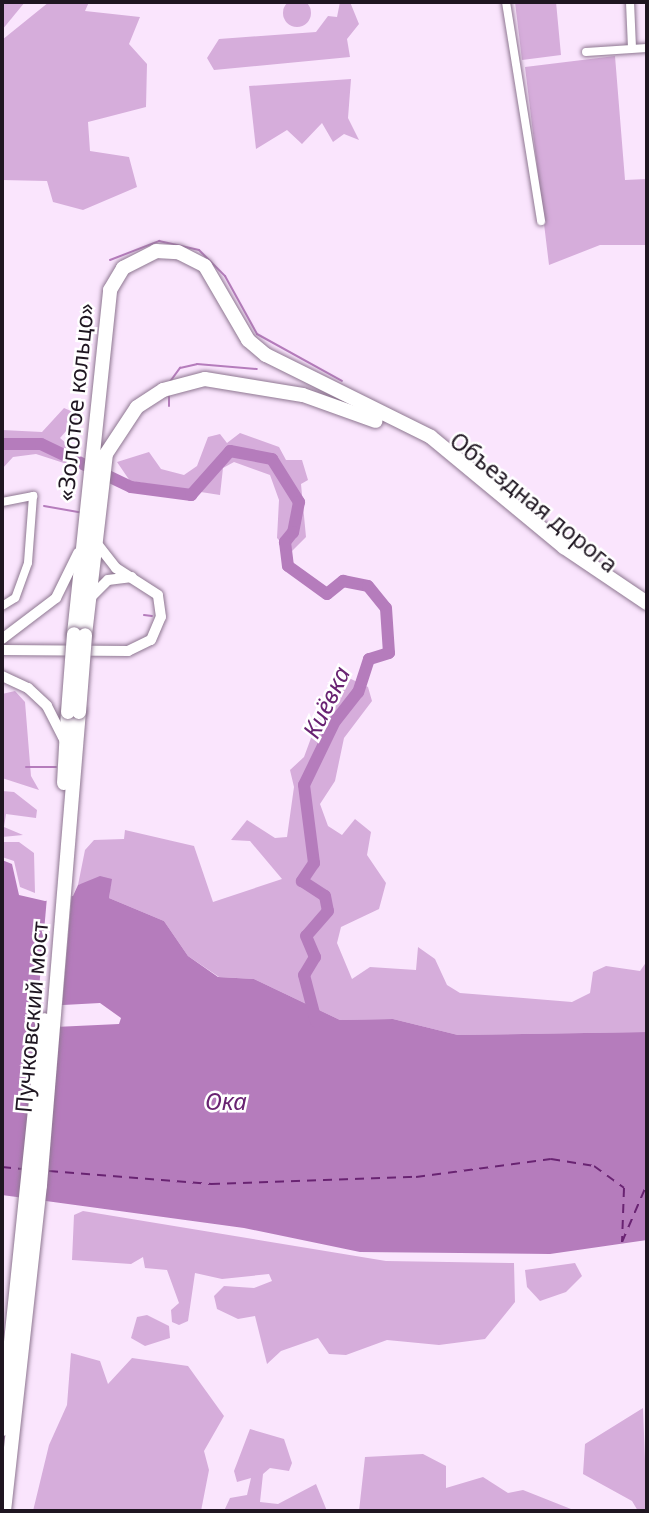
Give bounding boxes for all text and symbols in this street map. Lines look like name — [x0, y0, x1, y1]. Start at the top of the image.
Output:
street label: «Золотое кольцо» — [51, 301, 99, 503]
street label: Объездная дорога — [445, 426, 623, 578]
water label: Киёвка — [296, 661, 356, 743]
street label: Пучковский мост — [9, 920, 53, 1114]
water label: Ока — [205, 1087, 247, 1115]

